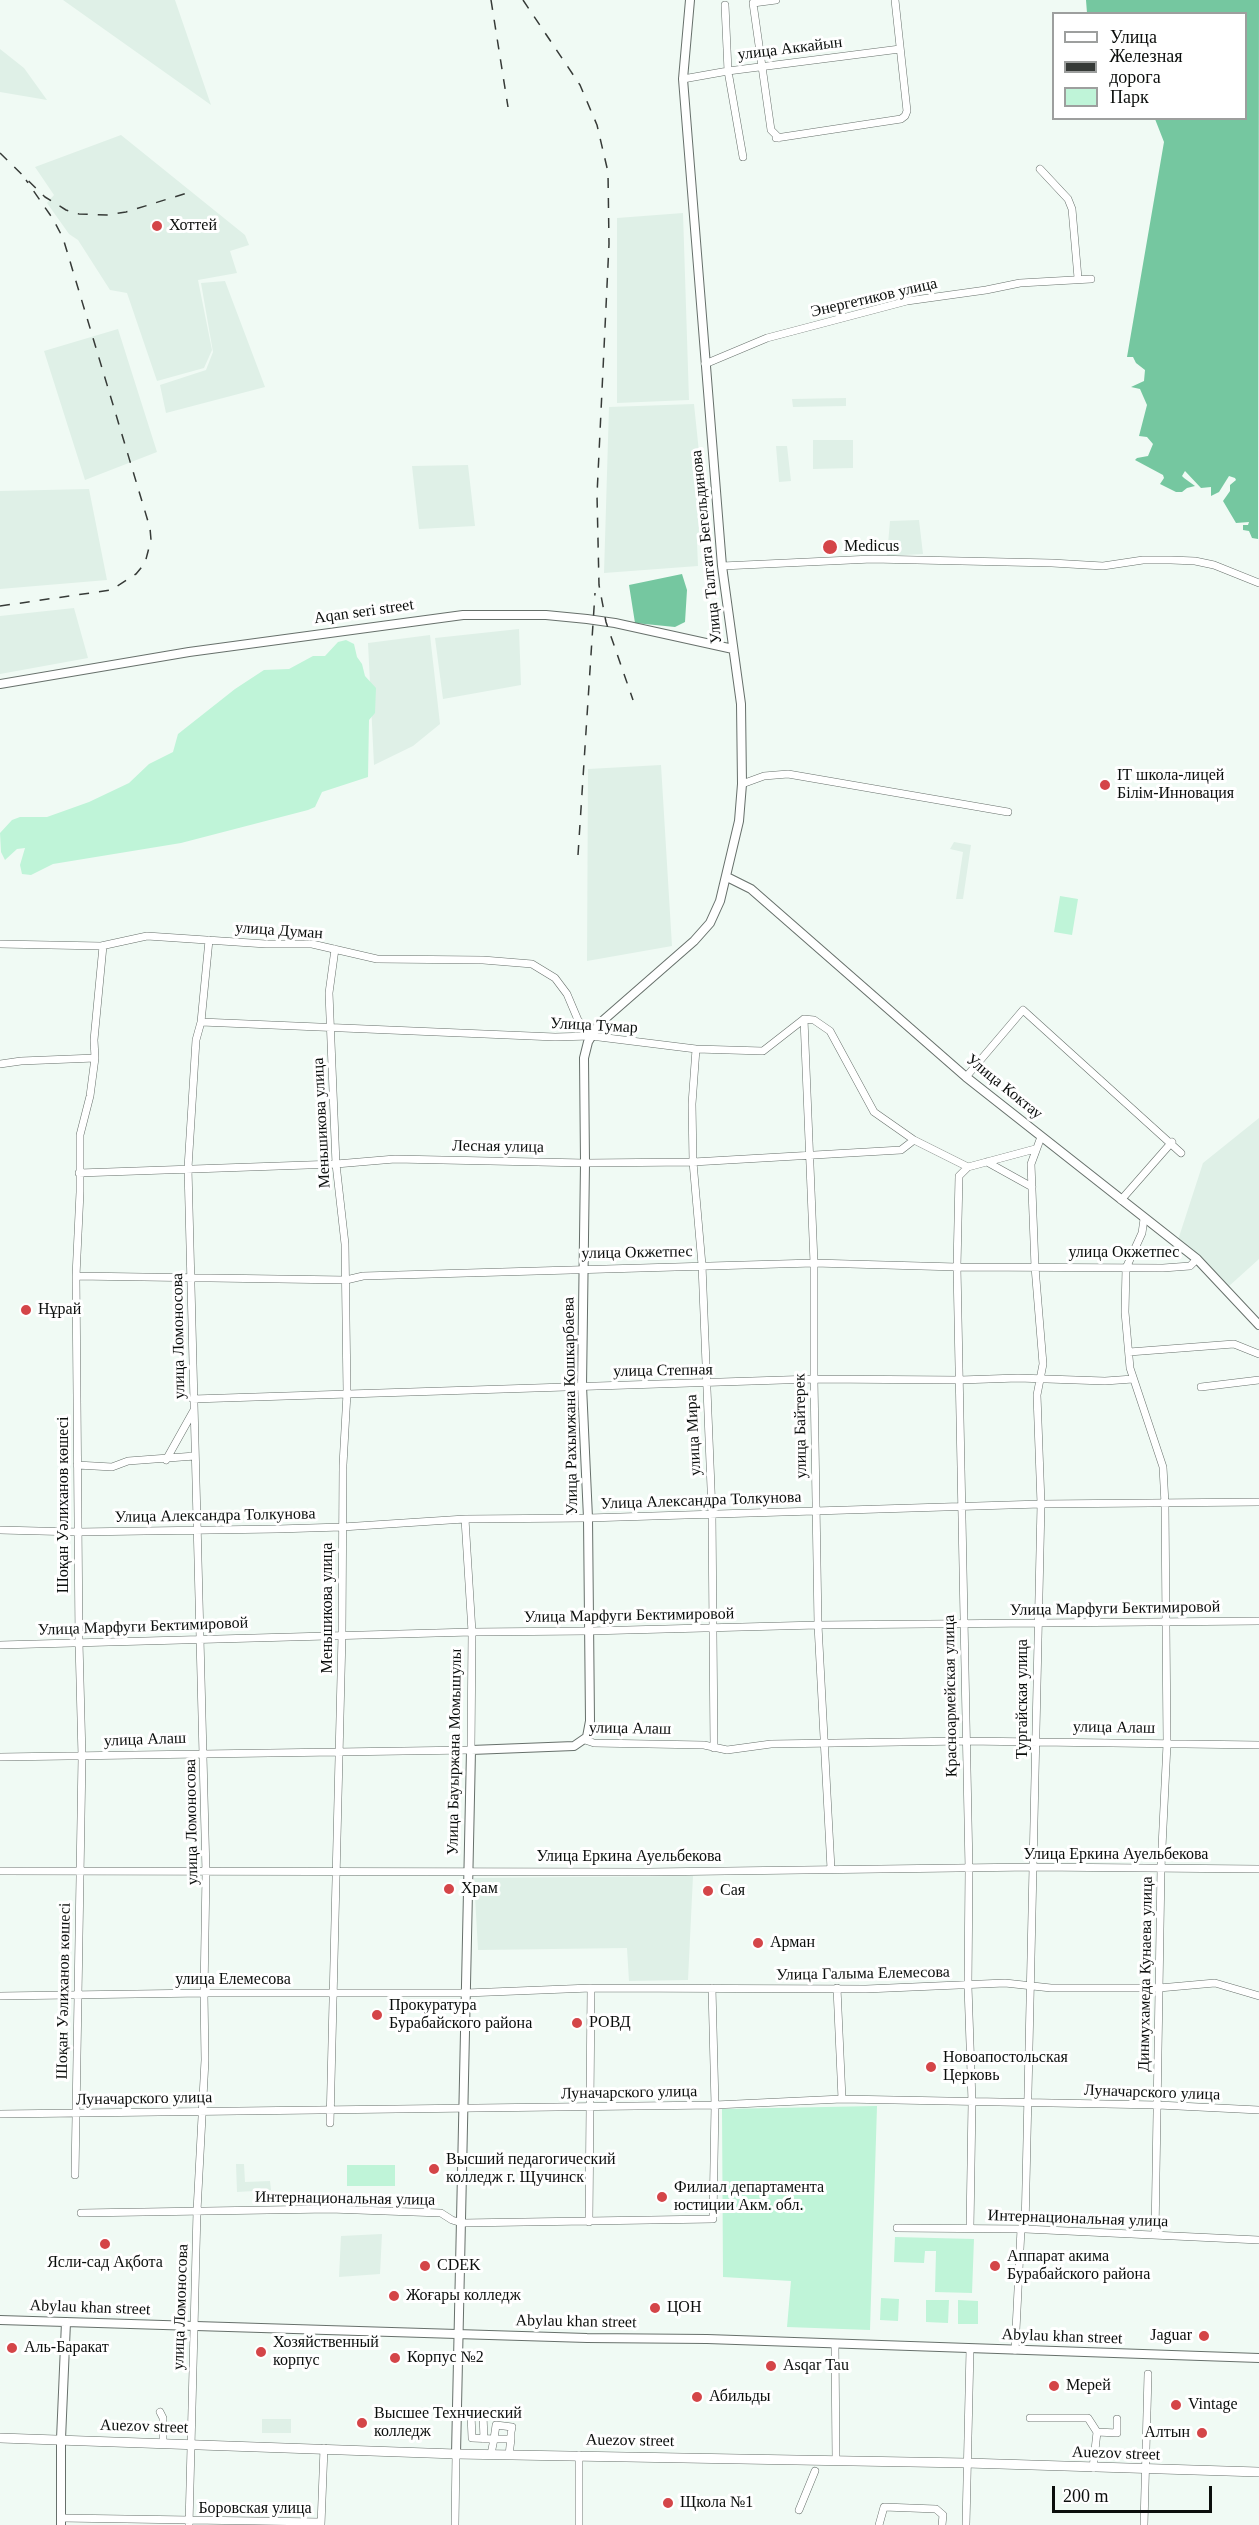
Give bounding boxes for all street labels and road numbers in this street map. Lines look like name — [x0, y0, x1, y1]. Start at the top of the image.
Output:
street label: улица Аккайын — [737, 33, 843, 65]
street label: Энергетиков улица — [809, 274, 939, 322]
street label: Улица Талгата Бегельдинова — [687, 449, 727, 645]
street label: Aqan seri street — [313, 596, 415, 628]
street label: улица Думан — [234, 918, 324, 944]
street label: Улица Тумар — [550, 1014, 638, 1038]
street label: Улица Коктау — [962, 1050, 1046, 1124]
street label: Меньшикова улица — [309, 1057, 335, 1189]
street label: Лесная улица — [452, 1137, 544, 1157]
street label: улица Окжетпес — [581, 1242, 693, 1264]
street label: улица Окжетпес — [1069, 1243, 1179, 1263]
street label: улица Ломоносова — [168, 1273, 190, 1399]
street label: Улица Рахымжана Кошкарбаева — [559, 1297, 583, 1515]
street label: улица Степная — [613, 1361, 713, 1381]
street label: улица Байтерек — [790, 1373, 812, 1479]
street label: улица Мира — [682, 1394, 706, 1476]
street label: Шоқан Уәлиханов көшесі — [54, 1417, 74, 1593]
street label: Улица Александра Толкунова — [600, 1488, 802, 1514]
street label: Улица Александра Толкунова — [114, 1505, 316, 1527]
street label: Меньшикова улица — [318, 1543, 338, 1673]
street label: Улица Марфуги Бектимировой — [1010, 1598, 1220, 1620]
street label: Улица Марфуги Бектимировой — [524, 1605, 734, 1627]
street label: Улица Марфуги Бектимировой — [38, 1614, 248, 1640]
street label: Красноармейская улица — [940, 1615, 962, 1777]
street label: Тургайская улица — [1013, 1639, 1033, 1759]
street label: Улица Бауыржана Момышулы — [444, 1649, 466, 1855]
street label: улица Алаш — [1073, 1718, 1155, 1738]
street label: улица Алаш — [589, 1719, 671, 1739]
street label: улица Алаш — [103, 1729, 187, 1751]
street label: улица Ломоносова — [181, 1759, 203, 1885]
street label: Улица Еркина Ауельбекова — [1024, 1845, 1208, 1865]
street label: Улица Еркина Ауельбекова — [537, 1847, 721, 1867]
street label: Динмухамеда Кунаева улица — [1135, 1876, 1157, 2072]
street label: Шоқан Уәлиханов көшесі — [53, 1902, 75, 2080]
street label: Улица Галыма Елемесова — [776, 1963, 950, 1985]
street label: улица Елемесова — [175, 1970, 291, 1990]
street label: Луначарского улица — [1084, 2081, 1220, 2105]
street label: Луначарского улица — [561, 2082, 697, 2104]
street label: Луначарского улица — [76, 2088, 212, 2110]
street label: Интернациональная улица — [255, 2188, 435, 2210]
street label: Интернациональная улица — [987, 2206, 1169, 2232]
street label: улица Ломоносова — [169, 2244, 193, 2370]
street label: Abylau khan street — [29, 2296, 151, 2320]
street label: Abylau khan street — [515, 2311, 637, 2333]
street label: Abylau khan street — [1001, 2325, 1123, 2349]
street label: Auezov street — [99, 2416, 189, 2438]
street label: Auezov street — [586, 2431, 674, 2451]
street label: Auezov street — [1071, 2443, 1161, 2465]
street label: Боровская улица — [198, 2499, 312, 2519]

